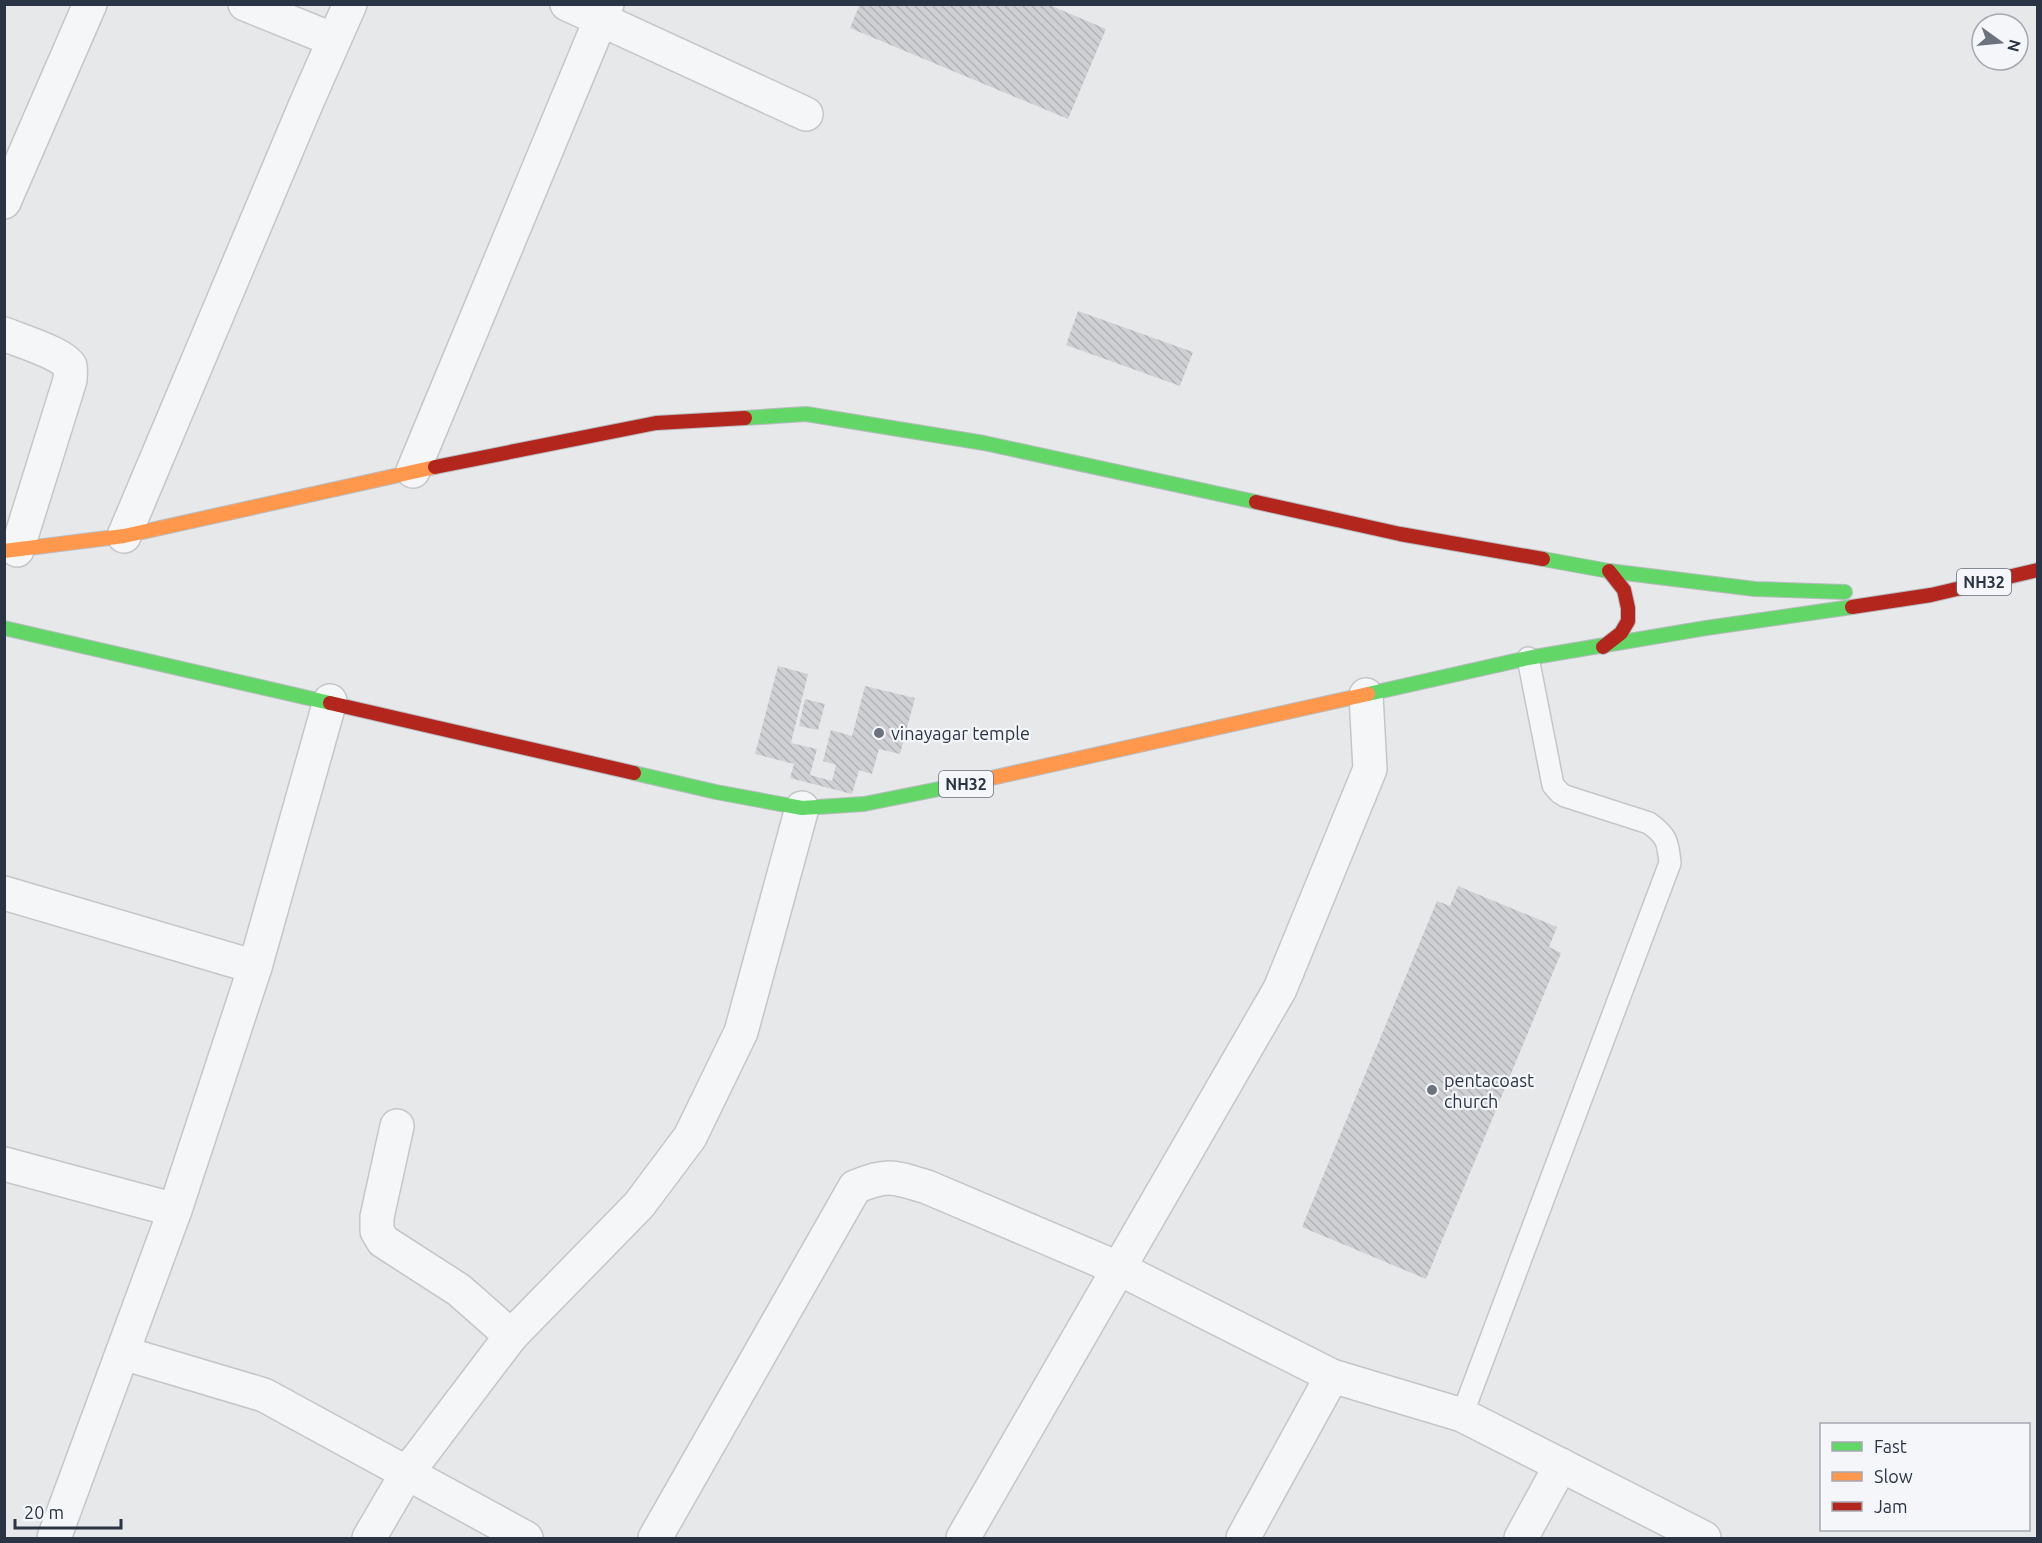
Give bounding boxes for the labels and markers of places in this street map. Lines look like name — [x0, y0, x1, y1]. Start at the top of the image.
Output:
place label: vinayagar temple — [891, 723, 1030, 743]
marker: vinayagar temple — [872, 726, 886, 740]
place label: pentacoast church — [1444, 1070, 1534, 1111]
marker: pentacoast church — [1425, 1083, 1439, 1097]

